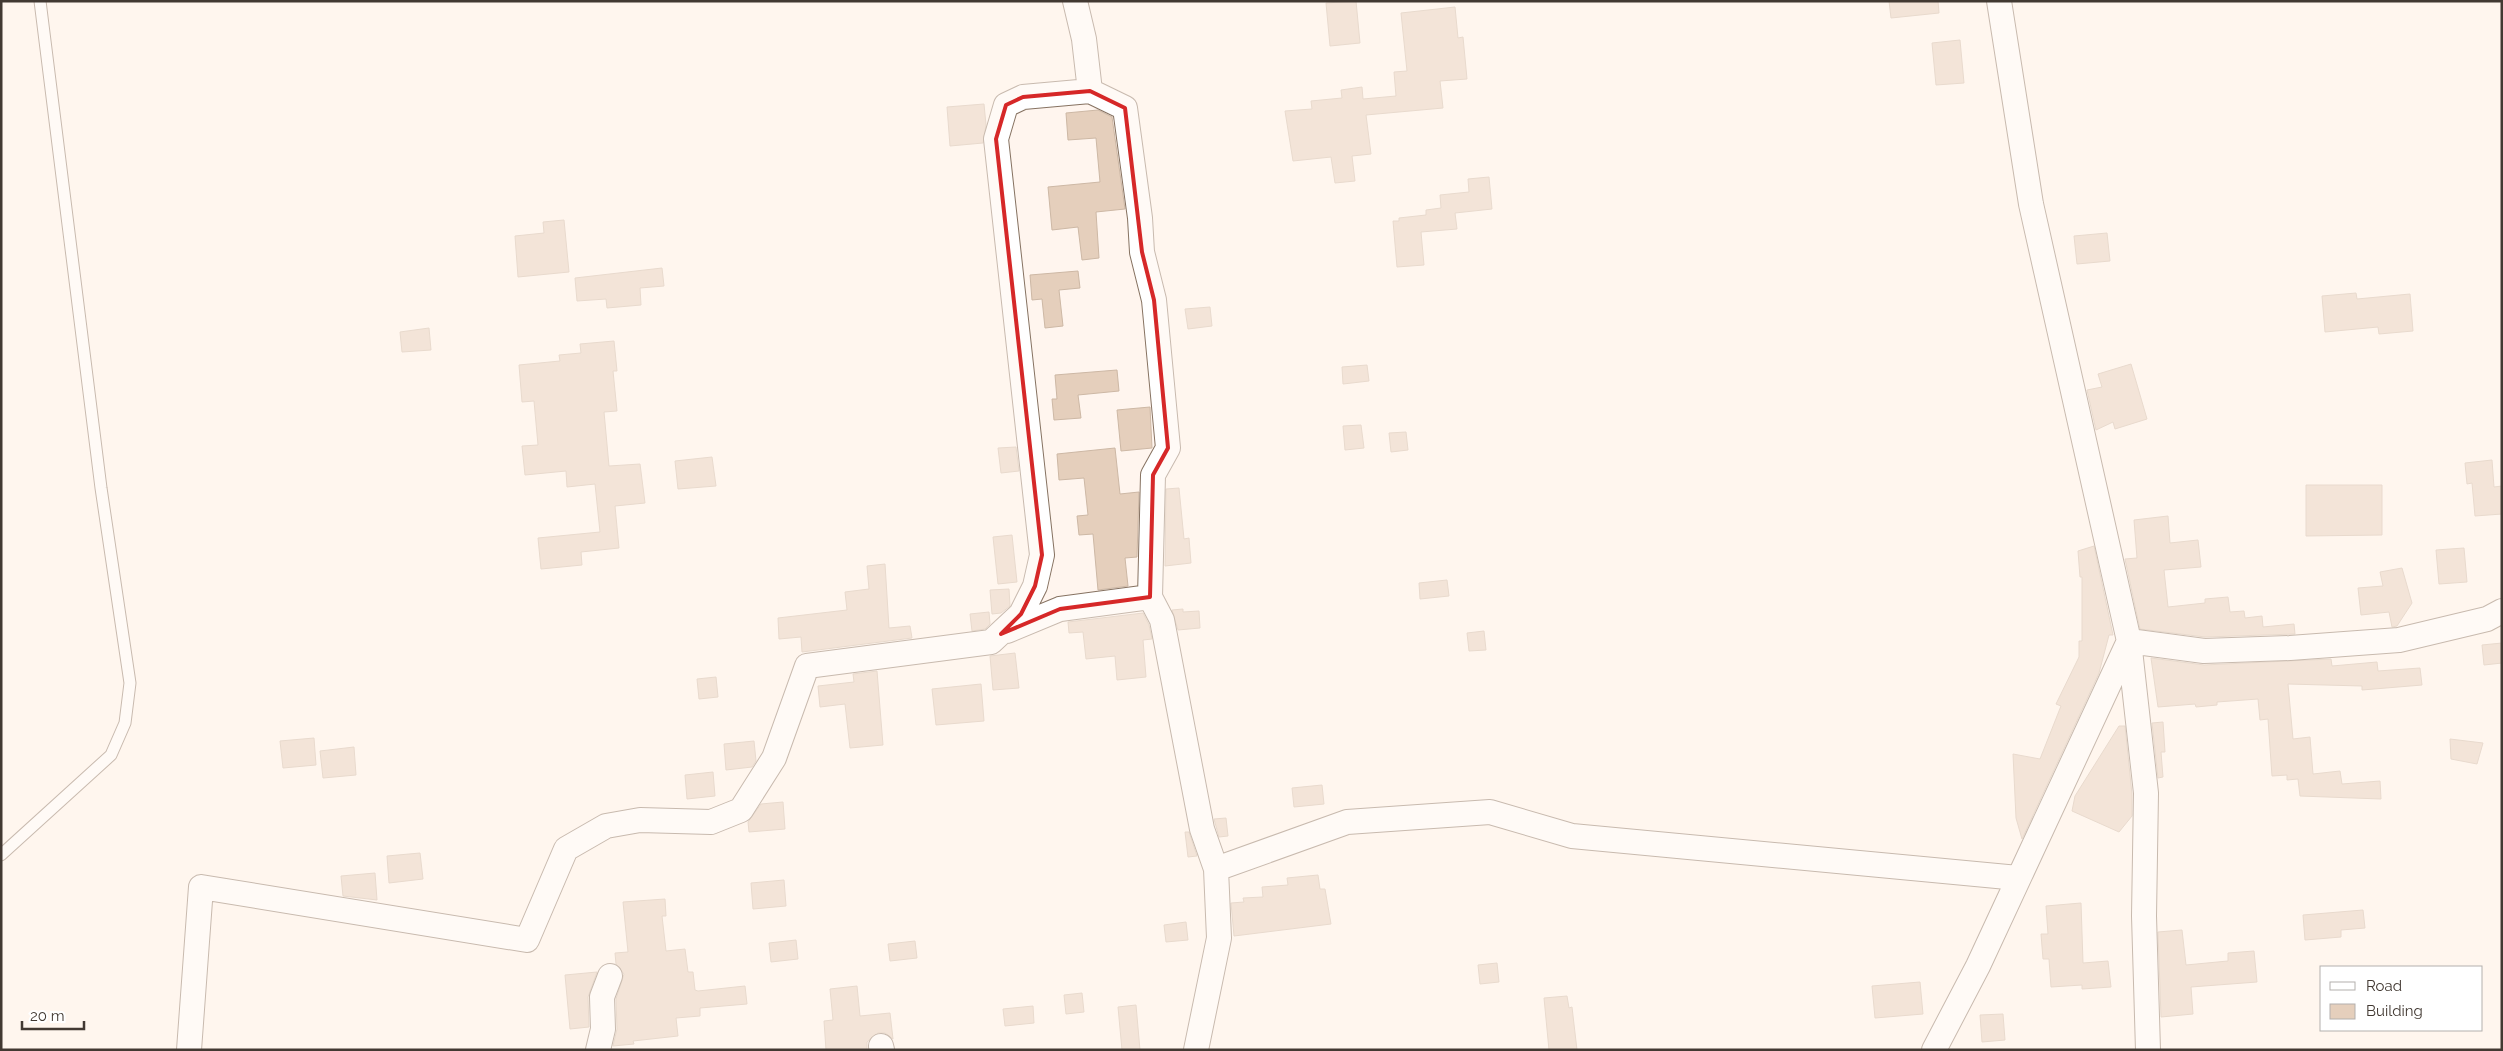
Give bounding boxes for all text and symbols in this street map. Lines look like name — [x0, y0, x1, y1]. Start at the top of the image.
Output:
legend — [2320, 966, 2483, 1031]
text: Road — [2366, 977, 2402, 995]
scale bar — [22, 998, 85, 1030]
text: Building — [2366, 1002, 2423, 1020]
text: 20 m — [30, 1007, 65, 1025]

